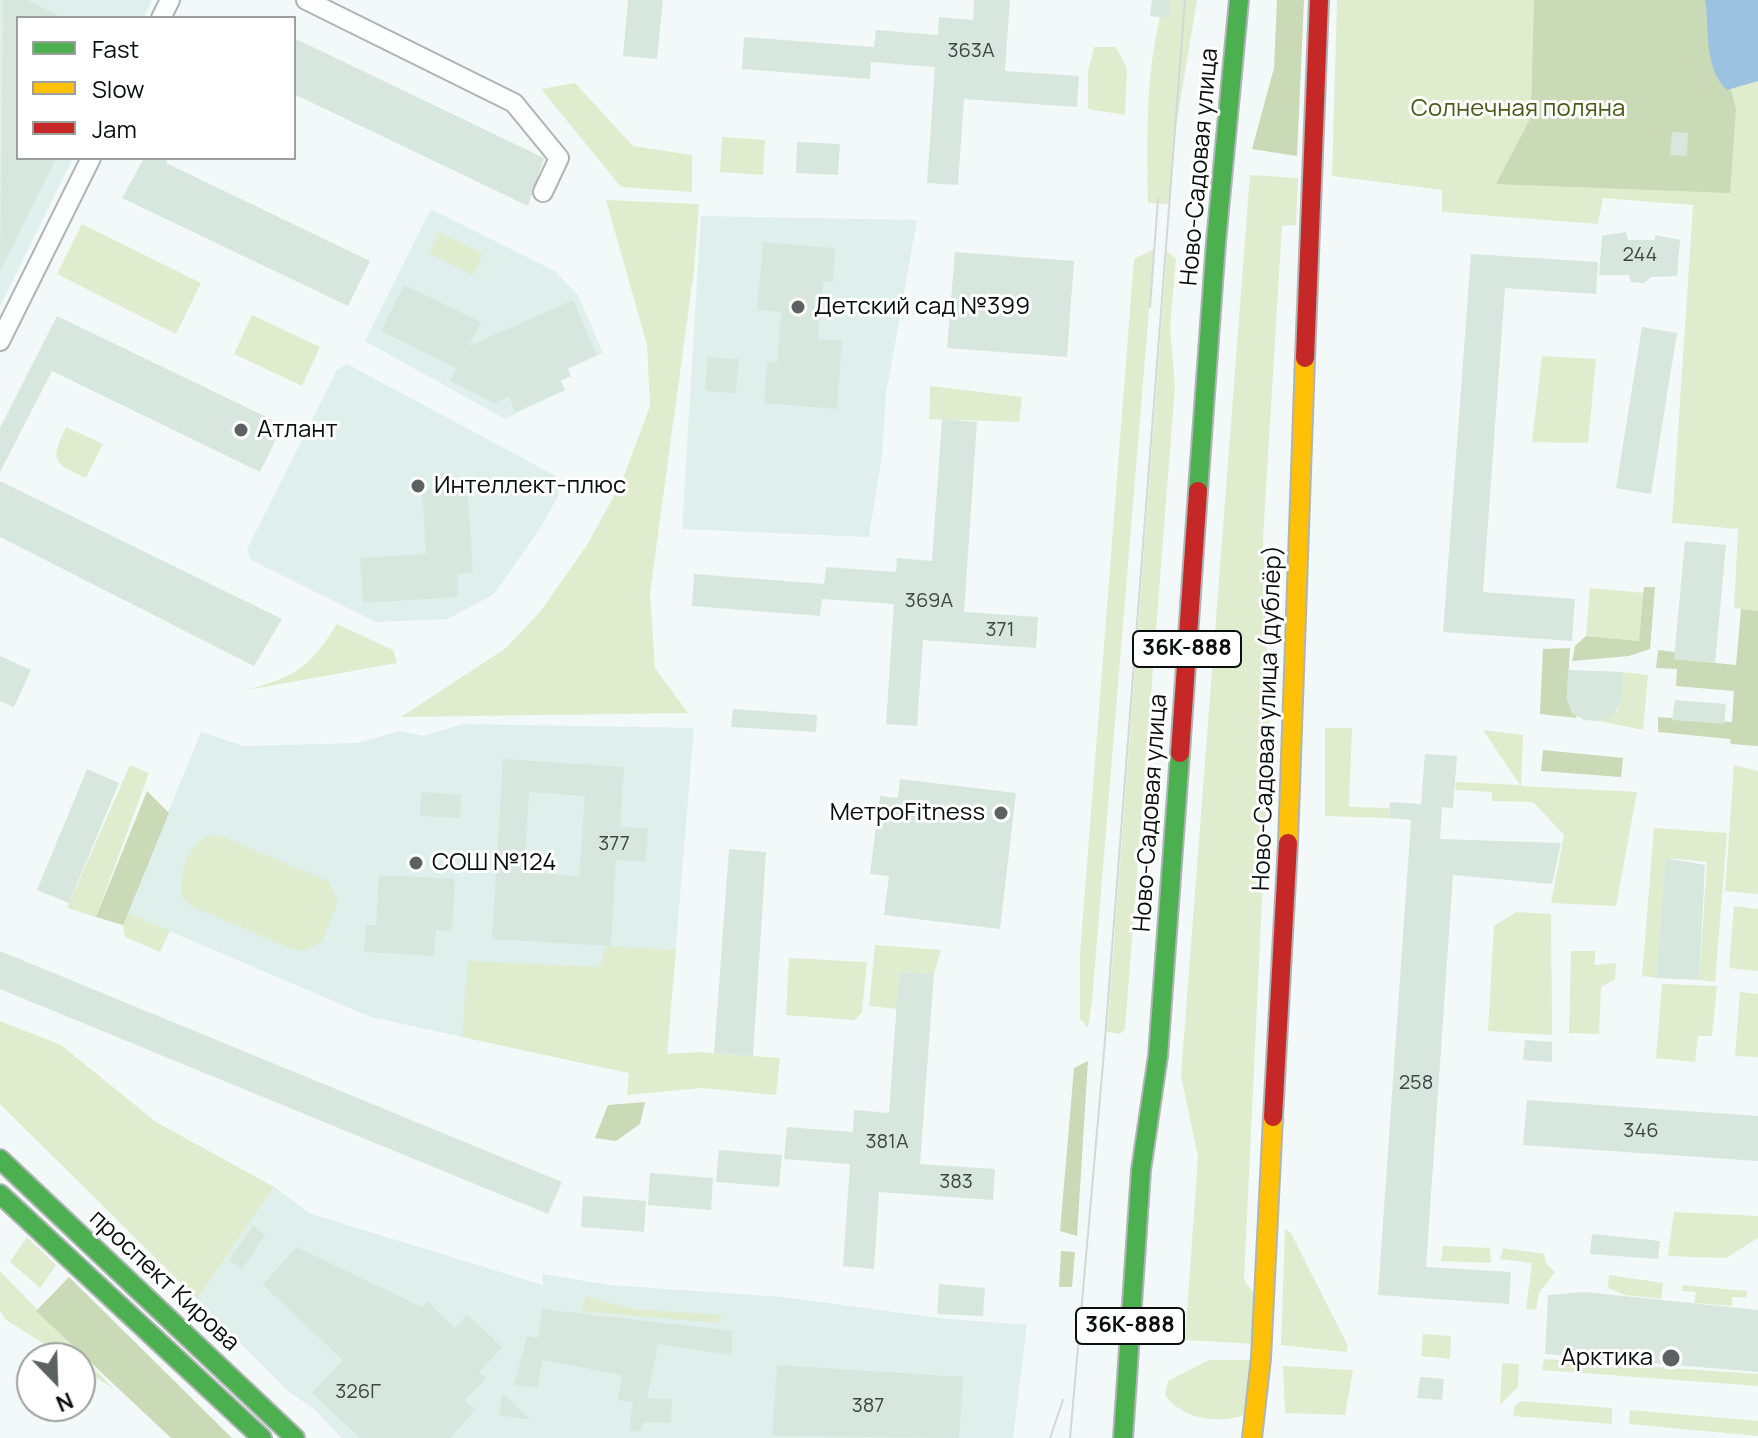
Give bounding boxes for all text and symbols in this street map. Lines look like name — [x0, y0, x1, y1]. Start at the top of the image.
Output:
legend — [16, 16, 296, 160]
text: Fast — [92, 32, 139, 65]
house number: 363А — [947, 39, 995, 63]
street label: Ново-Садовая улица — [1175, 47, 1225, 287]
text: Slow — [92, 72, 145, 105]
park label: Солнечная поляна — [1411, 95, 1625, 123]
text: Jam — [92, 112, 137, 145]
house number: 244 — [1623, 243, 1657, 267]
place label: Детский сад №399 — [814, 293, 1030, 321]
marker: Детский сад №399 — [789, 298, 807, 316]
place label: Атлант — [257, 416, 338, 444]
marker: Атлант — [232, 421, 250, 439]
place label: Интеллект-плюс — [434, 472, 626, 500]
marker: Интеллект-плюс — [409, 477, 427, 495]
street label: Ново-Садовая улица (дублёр) — [1248, 544, 1288, 892]
house number: 369А — [905, 589, 953, 613]
house number: 371 — [986, 618, 1014, 642]
road number: 36К-888 — [1133, 631, 1241, 667]
street label: Ново-Садовая улица — [1128, 693, 1174, 933]
place label: МетроFitness — [830, 799, 985, 827]
marker: МетроFitness — [992, 804, 1010, 822]
house number: 377 — [598, 832, 630, 856]
place label: СОШ №124 — [432, 849, 556, 877]
marker: СОШ №124 — [407, 854, 425, 872]
house number: 258 — [1399, 1071, 1433, 1095]
house number: 346 — [1623, 1119, 1659, 1143]
house number: 381А — [865, 1130, 909, 1154]
house number: 383 — [939, 1170, 973, 1194]
street label: проспект Кирова — [83, 1204, 245, 1358]
road number: 36К-888 — [1076, 1308, 1184, 1344]
north arrow — [16, 1342, 96, 1422]
place label: Арктика — [1561, 1344, 1653, 1372]
marker: Арктика — [1660, 1347, 1682, 1369]
house number: 326Г — [335, 1380, 381, 1404]
text: N — [51, 1385, 78, 1419]
house number: 387 — [852, 1394, 884, 1418]

